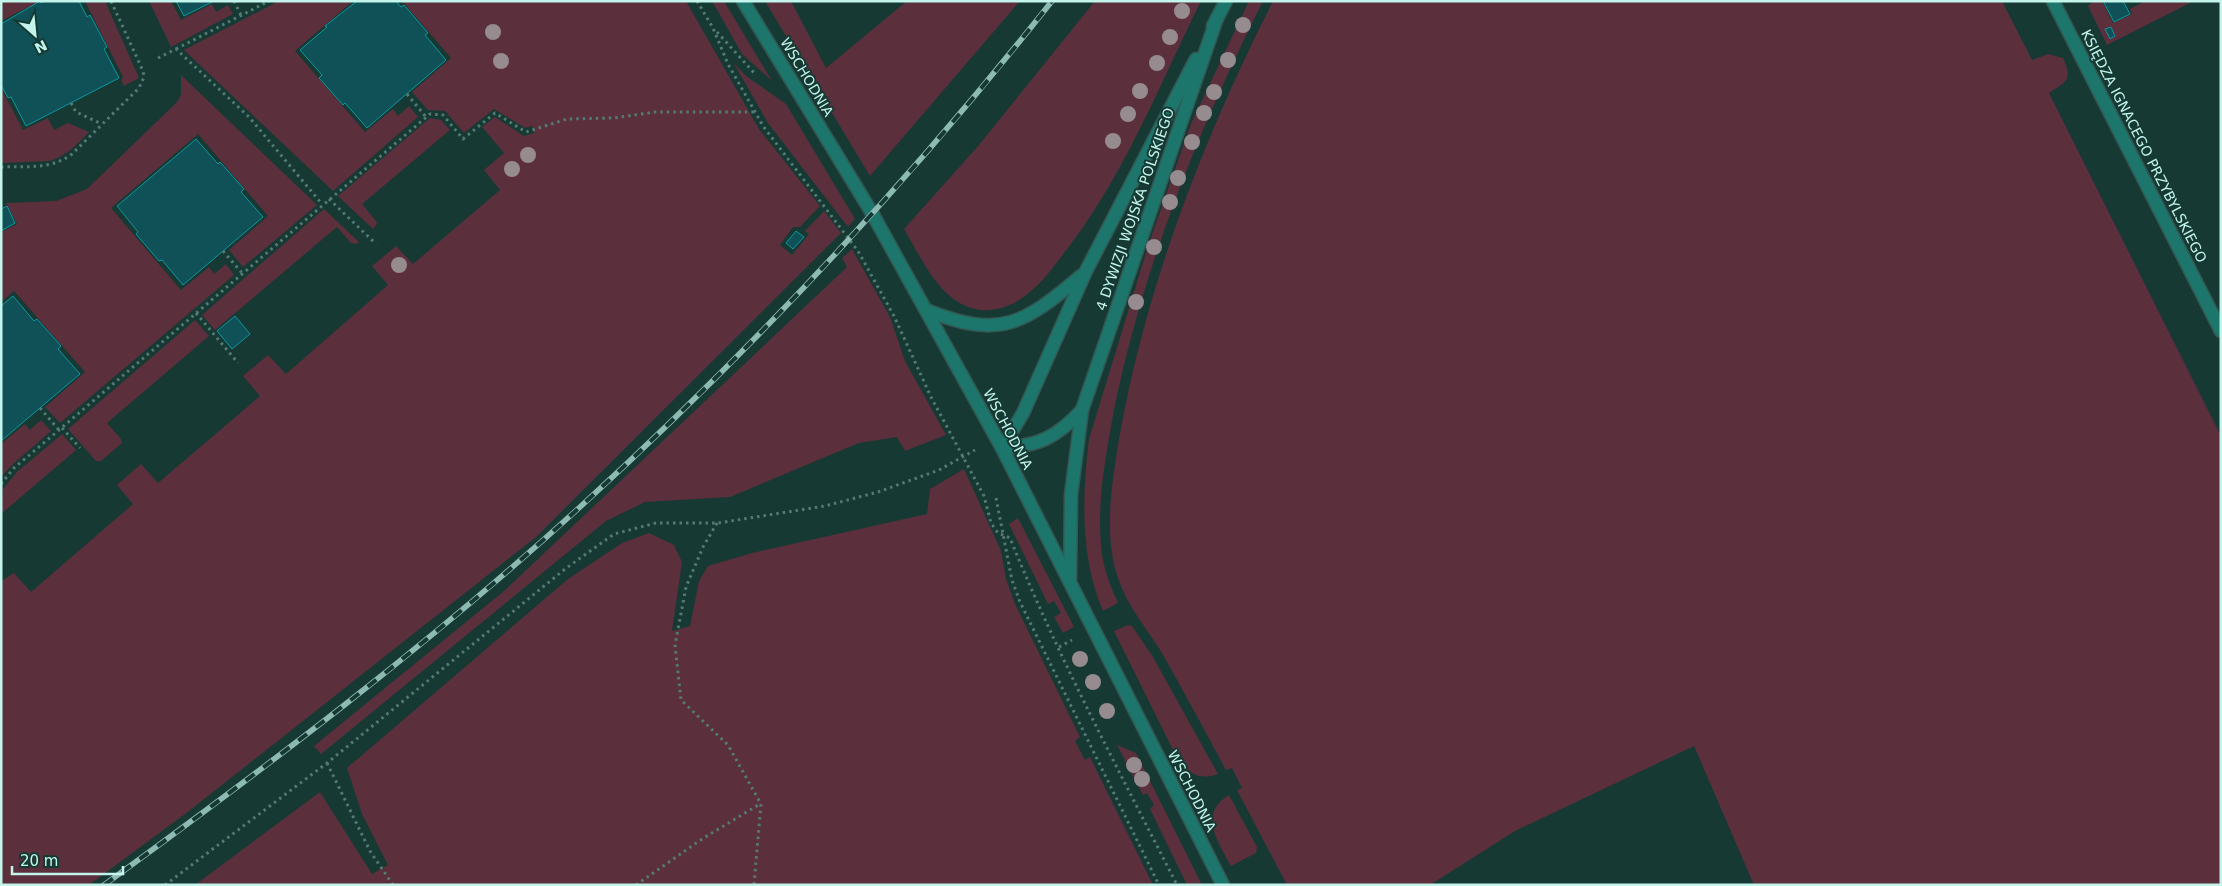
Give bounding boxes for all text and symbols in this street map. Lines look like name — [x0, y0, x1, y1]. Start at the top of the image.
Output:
north arrow — [10, 10, 60, 60]
street label: KSIĘDZA IGNACEGO PRZYBYLSKIEGO — [2078, 27, 2210, 265]
street label: WSCHODNIA — [777, 35, 837, 120]
text: N — [32, 37, 50, 56]
street label: 4 DYWIZJI WOJSKA POLSKIEGO — [1093, 106, 1177, 312]
street label: WSCHODNIA — [980, 386, 1036, 472]
street label: WSCHODNIA — [1165, 748, 1220, 835]
scale bar — [12, 844, 124, 876]
text: 20 m — [20, 852, 58, 870]

